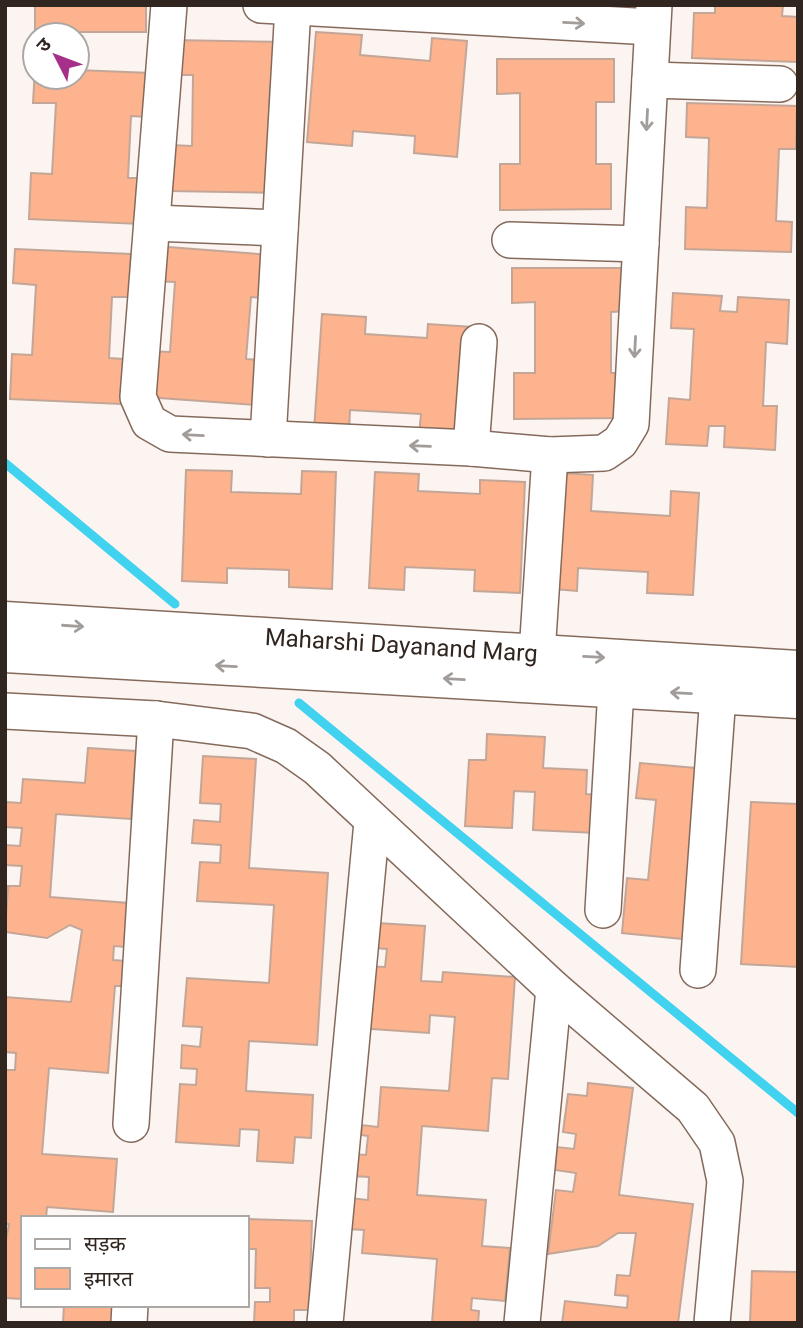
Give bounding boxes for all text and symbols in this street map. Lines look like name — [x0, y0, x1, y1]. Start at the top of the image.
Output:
one-way arrow — [562, 17, 585, 30]
north arrow — [21, 21, 91, 91]
text: उ — [31, 32, 57, 57]
one-way arrow — [641, 108, 654, 131]
one-way arrow — [628, 335, 641, 358]
one-way arrow — [182, 428, 205, 441]
one-way arrow — [409, 439, 432, 452]
one-way arrow — [62, 619, 85, 632]
street label: Maharshi Dayanand Marg — [264, 623, 538, 668]
one-way arrow — [582, 651, 605, 664]
one-way arrow — [216, 659, 238, 672]
one-way arrow — [442, 673, 465, 686]
one-way arrow — [669, 686, 692, 699]
legend — [21, 1216, 248, 1307]
text: सड़क — [84, 1232, 126, 1256]
text: इमारत — [84, 1267, 134, 1291]

